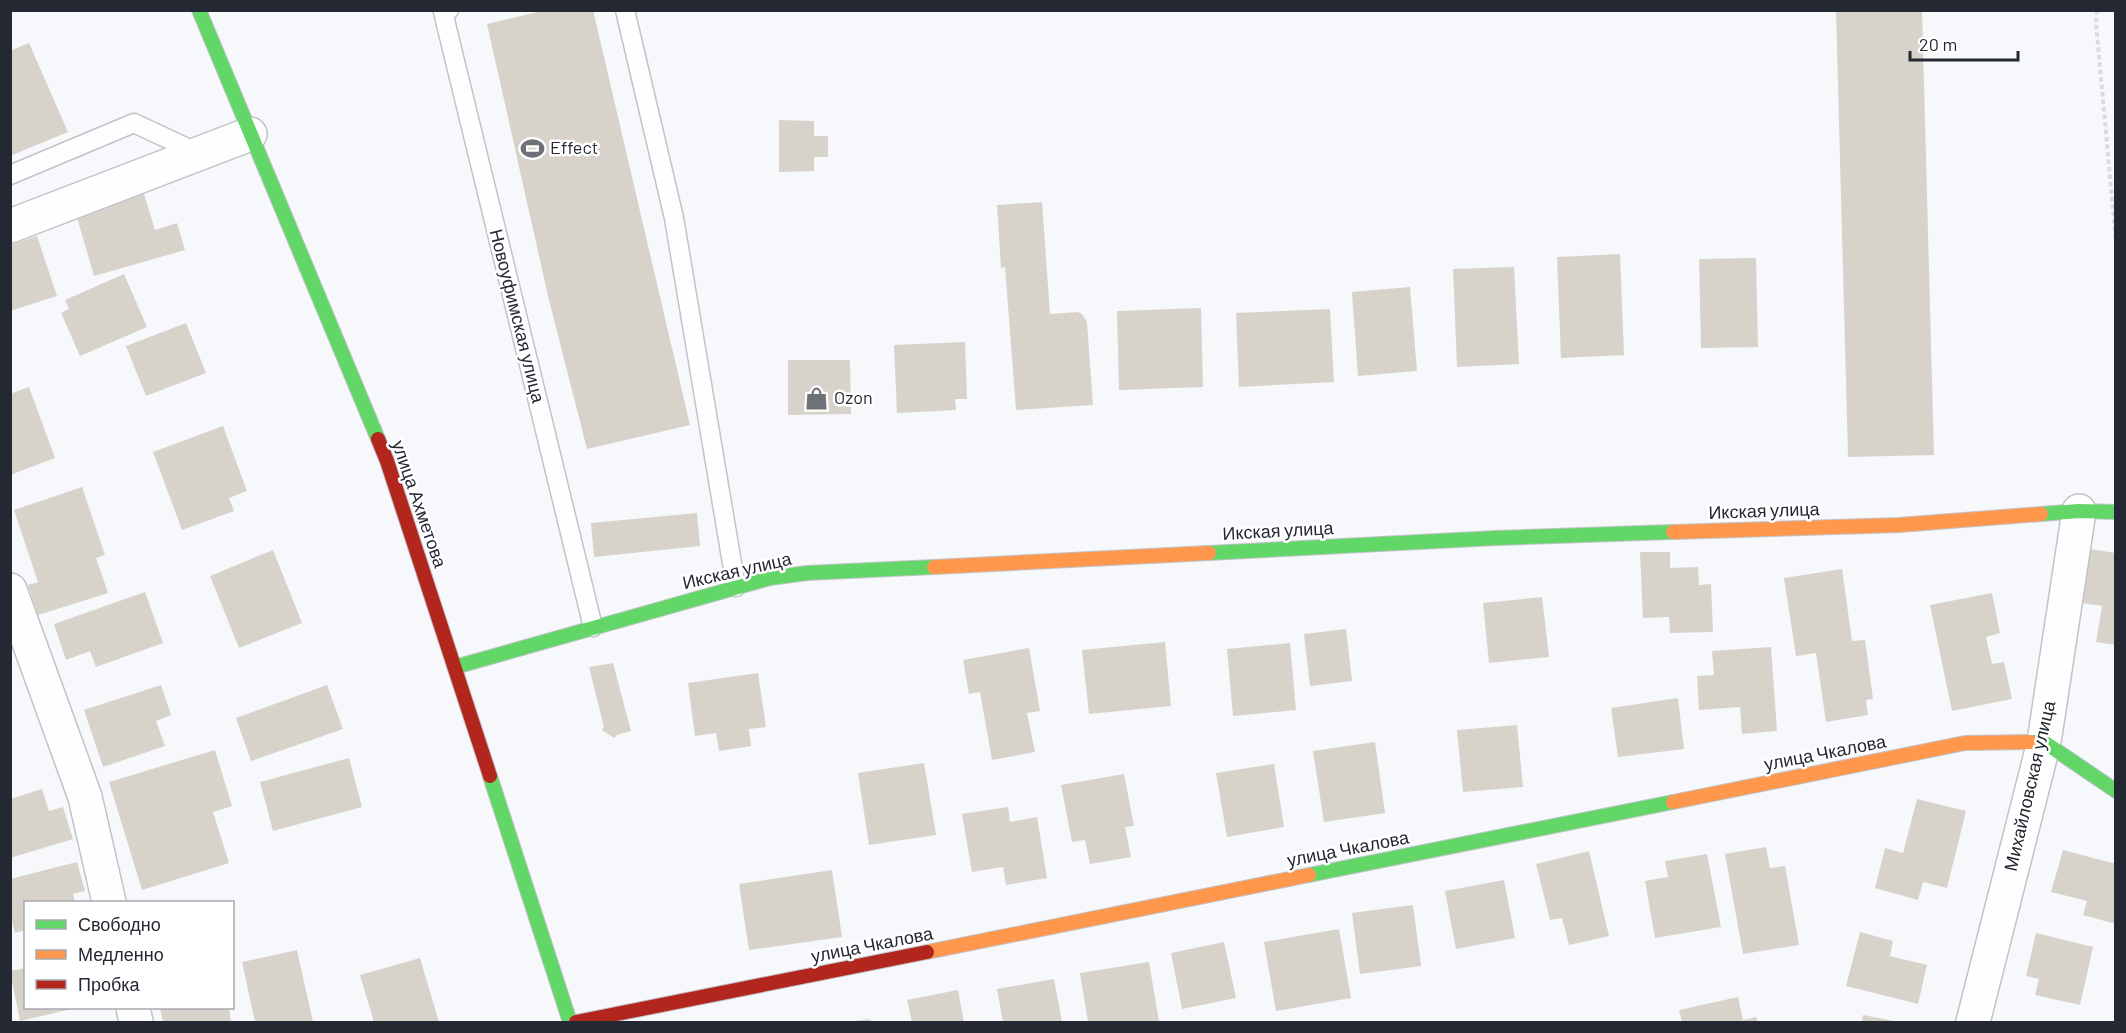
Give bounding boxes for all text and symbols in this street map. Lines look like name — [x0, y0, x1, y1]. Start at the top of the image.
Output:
scale bar — [1910, 24, 2018, 62]
text: 20 m — [1919, 33, 1957, 55]
sports icon: Effect — [519, 135, 545, 161]
place label: Effect — [550, 136, 598, 158]
street label: Новоуфимская улица — [486, 227, 550, 406]
shop icon: Ozon — [803, 385, 829, 411]
place label: Ozon — [834, 386, 873, 408]
street label: улица Ахметова — [388, 437, 452, 571]
street label: Икская улица — [1708, 497, 1821, 523]
street label: Икская улица — [1222, 516, 1335, 544]
street label: Икская улица — [680, 547, 794, 593]
street label: Михайловская улица — [1999, 698, 2060, 873]
street label: улица Чкалова — [1762, 729, 1888, 775]
street label: улица Чкалова — [1285, 825, 1411, 871]
legend — [24, 901, 234, 1009]
text: Свободно — [78, 913, 161, 935]
street label: улица Чкалова — [809, 921, 935, 967]
text: Медленно — [78, 943, 164, 965]
text: Пробка — [78, 973, 141, 995]

